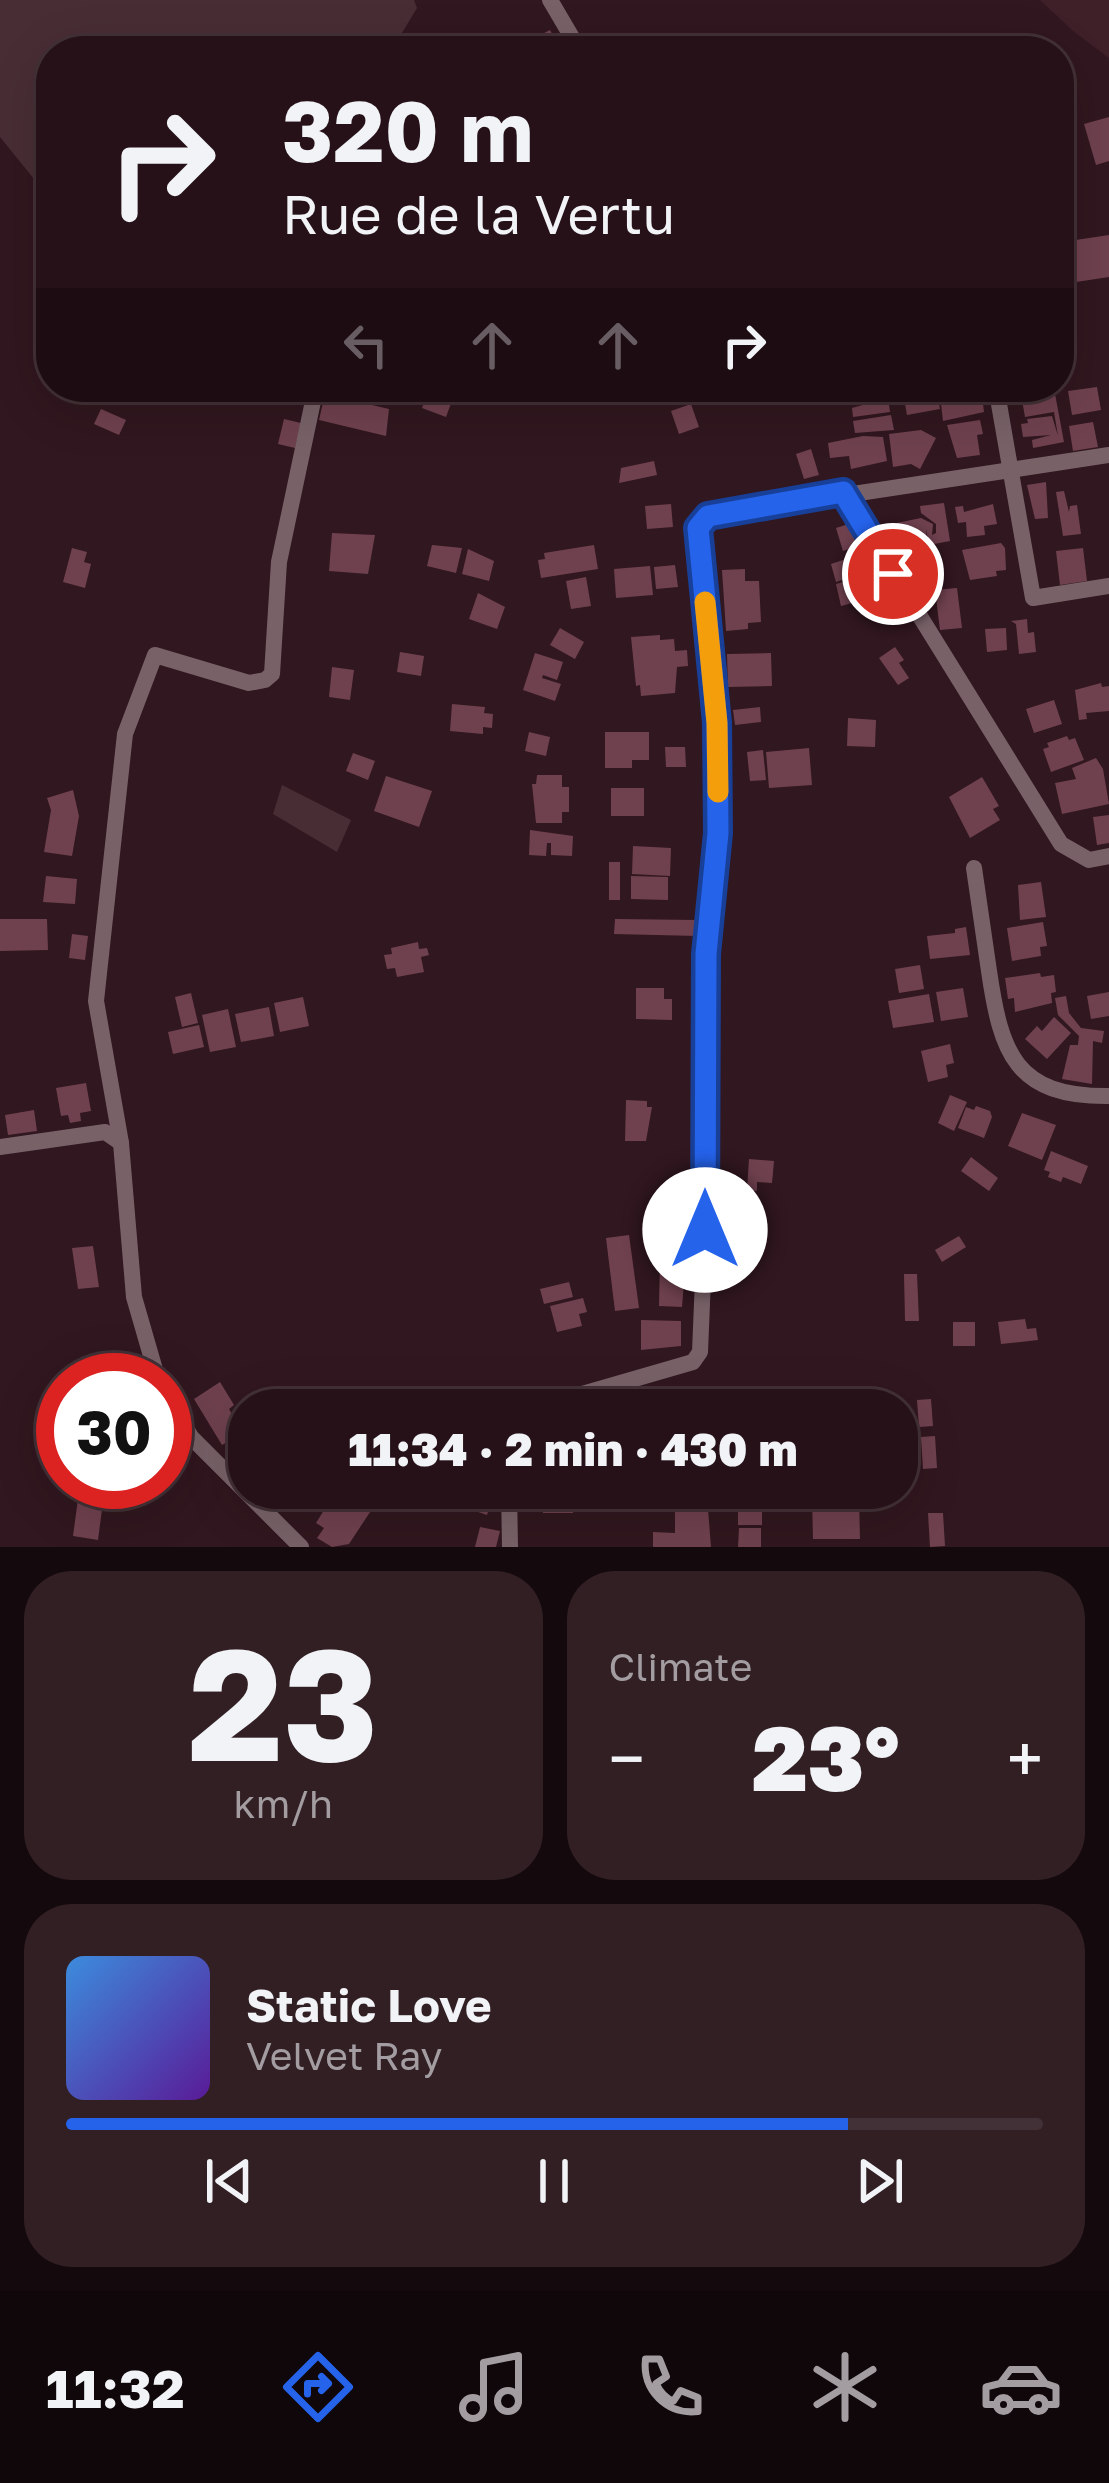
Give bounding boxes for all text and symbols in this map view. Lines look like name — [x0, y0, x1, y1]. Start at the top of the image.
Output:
text: 320 m — [282, 80, 534, 180]
icon: right — [84, 84, 240, 240]
text: Rue de la Vertu — [282, 181, 675, 246]
icon: left — [333, 312, 399, 378]
icon: ahead — [459, 312, 525, 378]
icon: ahead — [585, 312, 651, 378]
icon: right — [711, 312, 777, 378]
pin — [842, 523, 944, 625]
icon: arrive — [860, 541, 926, 607]
position arrow — [642, 1167, 768, 1293]
speed limit sign: 30 — [36, 1353, 192, 1509]
text: 11:34 · 2 min · 430 m — [348, 1422, 798, 1476]
text: 23 — [188, 1608, 378, 1795]
text: Climate — [609, 1643, 752, 1690]
text: 23° — [752, 1703, 900, 1811]
text: − — [609, 1718, 645, 1798]
text: + — [1007, 1718, 1043, 1798]
text: km/h — [234, 1780, 333, 1827]
text: Static Love — [246, 1978, 492, 2032]
text: Velvet Ray — [246, 2032, 442, 2079]
icon: previous — [196, 2148, 262, 2214]
icon: pause — [521, 2148, 587, 2214]
icon: next — [847, 2148, 913, 2214]
icon: directions — [276, 2345, 360, 2429]
icon: music — [452, 2345, 536, 2429]
icon: phone — [628, 2345, 712, 2429]
icon: climate — [803, 2345, 887, 2429]
icon: car — [979, 2345, 1063, 2429]
text: 11:32 — [46, 2355, 185, 2420]

